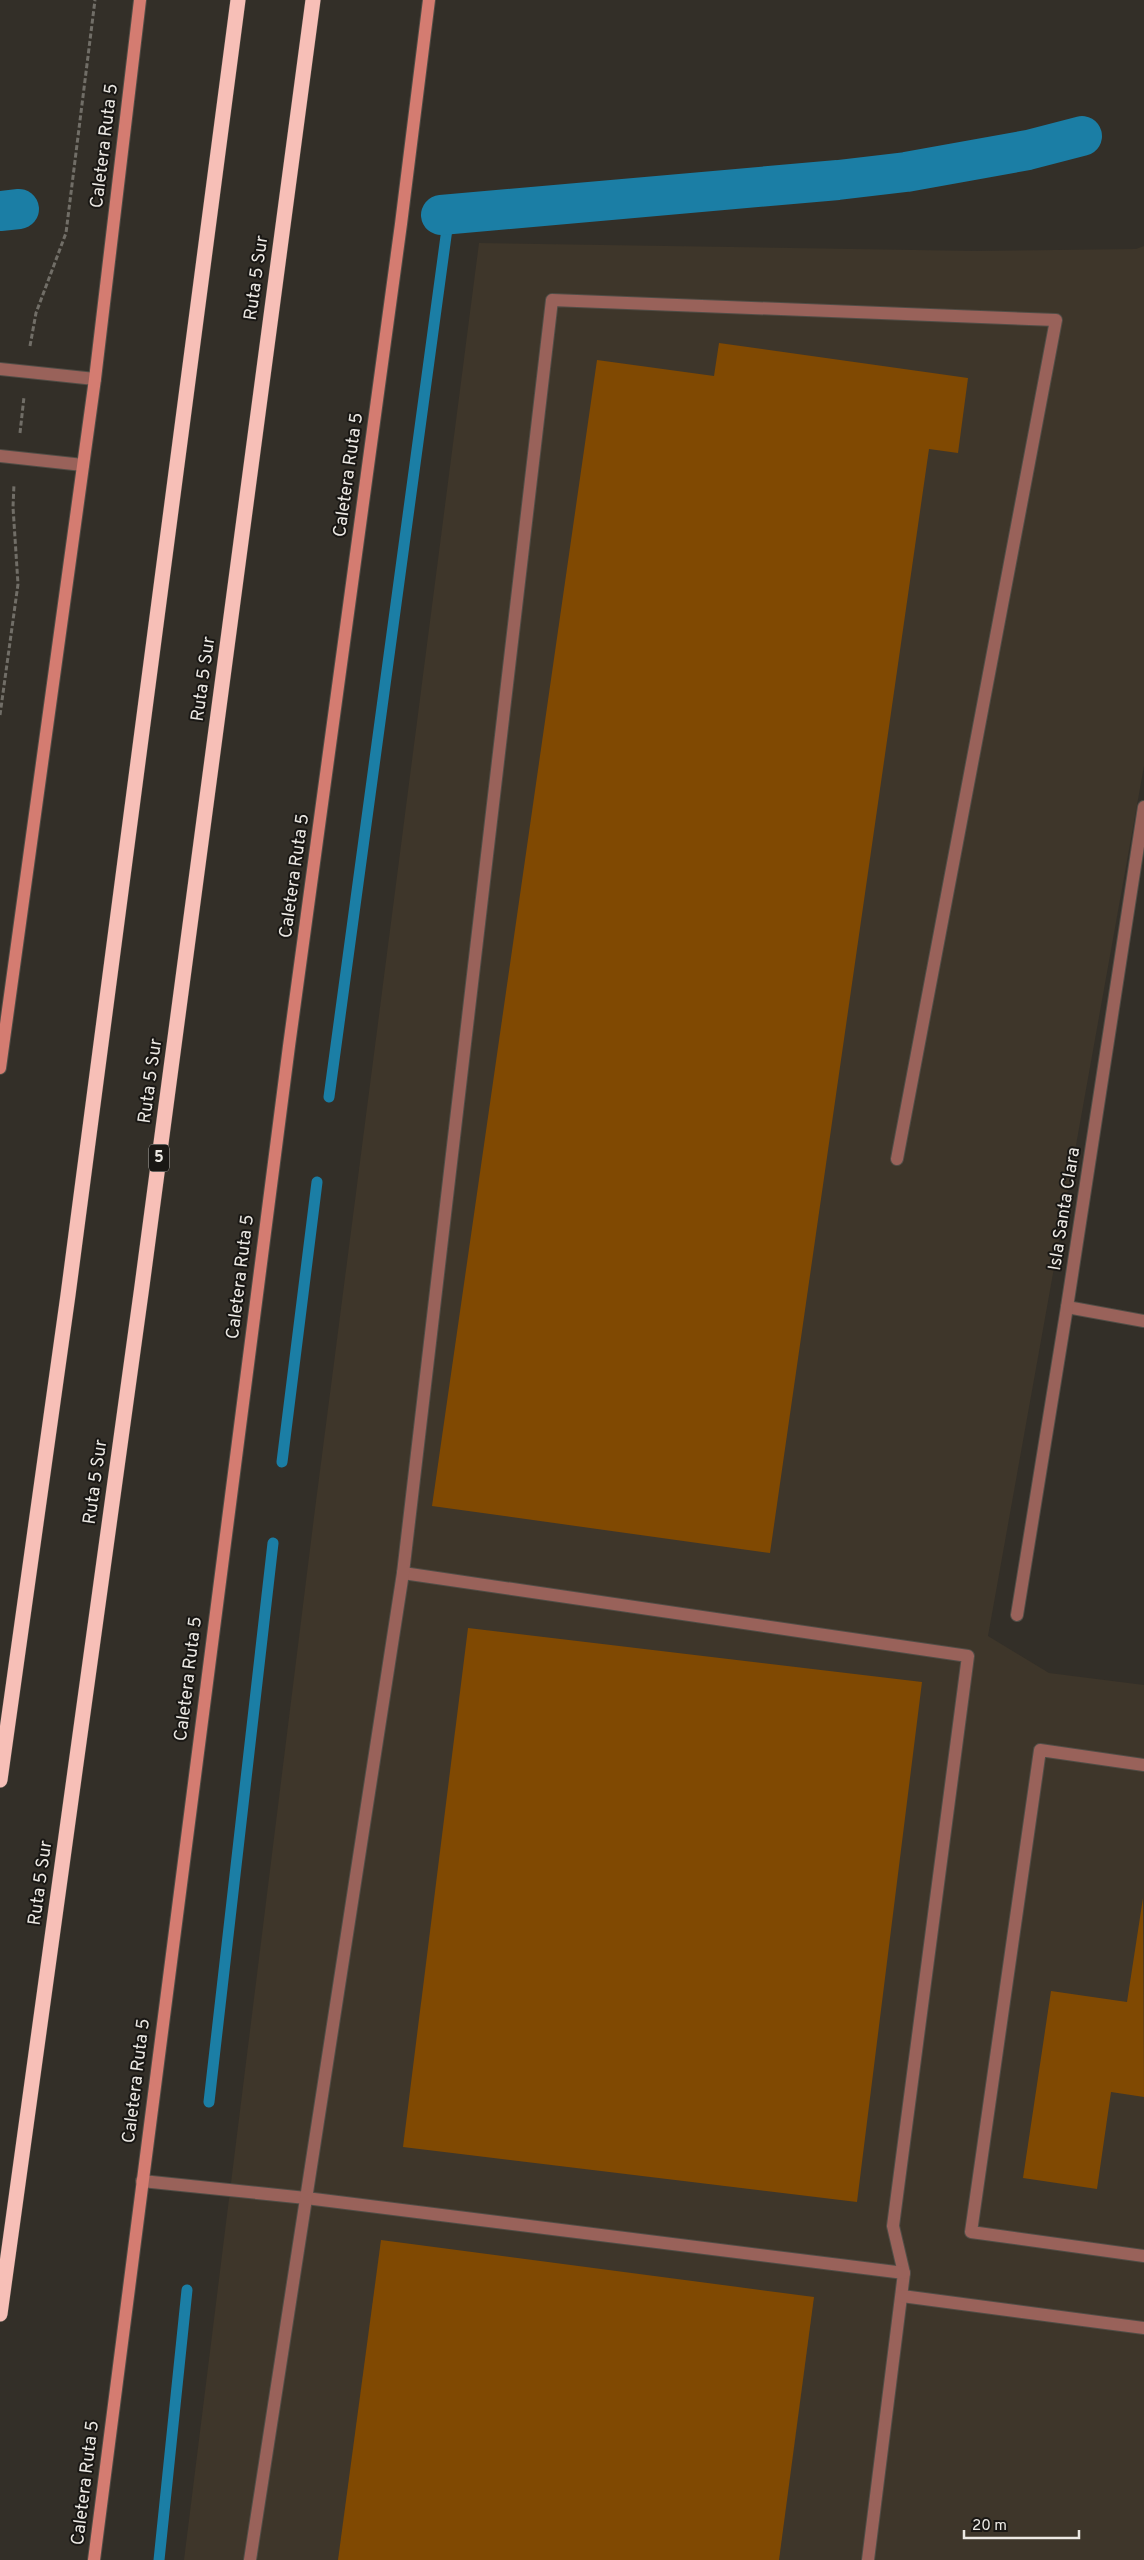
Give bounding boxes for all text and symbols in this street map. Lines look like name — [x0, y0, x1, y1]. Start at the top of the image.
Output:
street label: Caletera Ruta 5 — [86, 82, 124, 210]
street label: Ruta 5 Sur — [240, 234, 274, 322]
street label: Caletera Ruta 5 — [329, 411, 369, 539]
street label: Ruta 5 Sur — [187, 635, 221, 723]
street label: Caletera Ruta 5 — [275, 812, 315, 940]
street label: Ruta 5 Sur — [134, 1037, 168, 1125]
road number: 5 — [149, 1144, 169, 1172]
street label: Isla Santa Clara — [1044, 1146, 1086, 1272]
street label: Caletera Ruta 5 — [222, 1213, 260, 1341]
street label: Ruta 5 Sur — [79, 1438, 113, 1526]
street label: Caletera Ruta 5 — [170, 1615, 208, 1743]
street label: Ruta 5 Sur — [24, 1839, 58, 1927]
street label: Caletera Ruta 5 — [118, 2017, 156, 2145]
street label: Caletera Ruta 5 — [67, 2419, 105, 2547]
scale bar — [964, 2508, 1079, 2540]
text: 20 m — [972, 2517, 1007, 2536]

